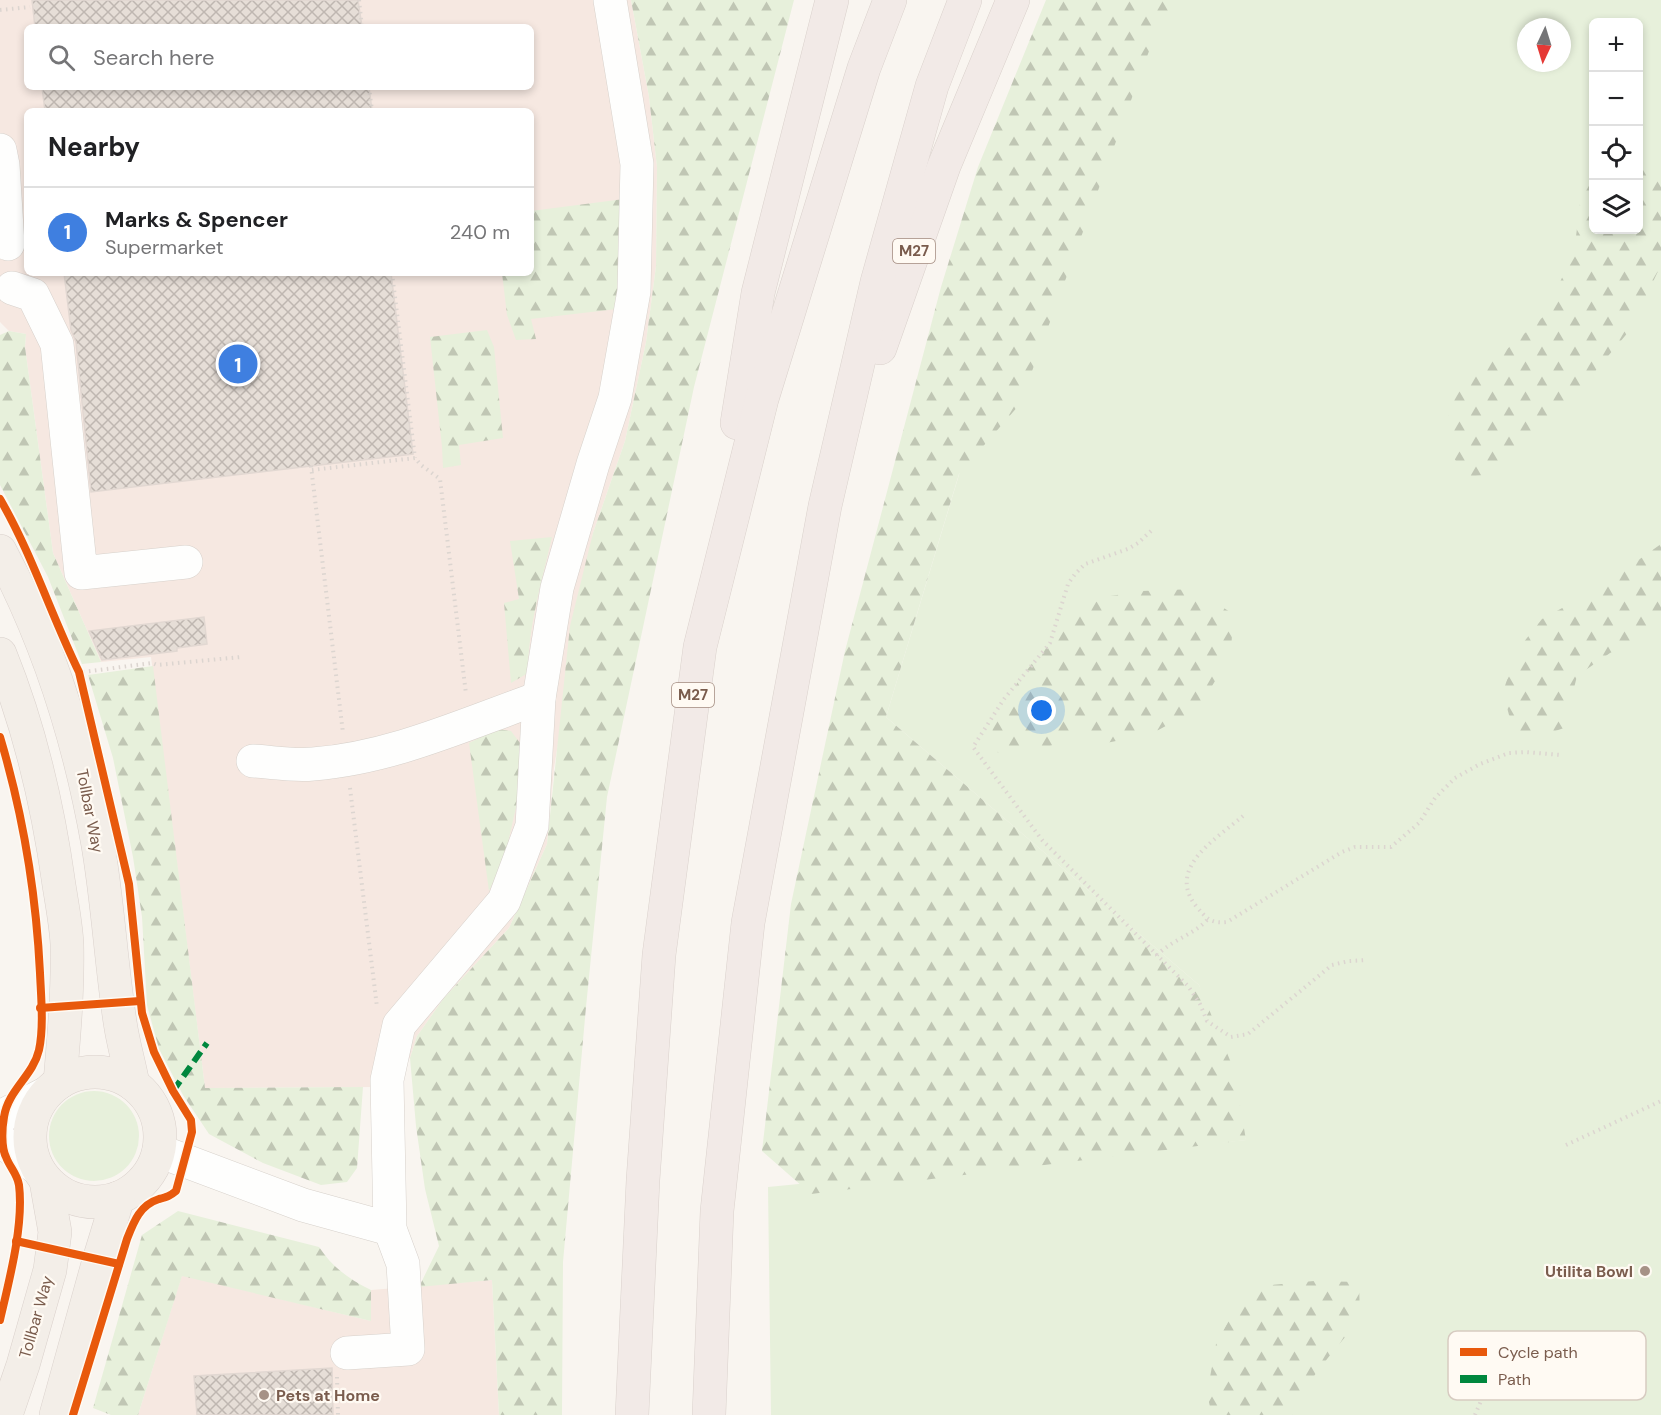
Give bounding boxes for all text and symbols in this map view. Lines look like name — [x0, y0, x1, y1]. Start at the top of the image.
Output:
north arrow — [1517, 18, 1571, 72]
map controls — [1589, 18, 1643, 234]
button: + — [1589, 18, 1643, 72]
search box — [24, 24, 534, 90]
icon: search — [45, 41, 78, 74]
text: Search here — [93, 43, 214, 72]
button: − — [1589, 72, 1643, 126]
button: locate — [1589, 126, 1643, 180]
text: Nearby — [48, 130, 140, 164]
button: layers — [1589, 180, 1643, 234]
text: Marks & Spencer — [105, 205, 288, 234]
text: 1 — [64, 219, 71, 245]
text: 240 m — [450, 219, 510, 245]
text: Supermarket — [105, 234, 224, 260]
road number: M27 — [893, 239, 935, 263]
pin: 1 — [218, 342, 258, 386]
road number: M27 — [672, 683, 714, 707]
your location — [1027, 696, 1056, 725]
street label: Tollbar Way — [72, 767, 108, 855]
place label: Utilita Bowl — [1545, 1261, 1633, 1282]
marker: Utilita Bowl — [1638, 1264, 1652, 1278]
street label: Tollbar Way — [14, 1273, 58, 1361]
legend — [1448, 1331, 1646, 1400]
text: Cycle path — [1498, 1342, 1578, 1363]
text: Path — [1498, 1369, 1531, 1390]
place label: Pets at Home — [276, 1385, 380, 1406]
marker: Pets at Home — [257, 1388, 271, 1402]

